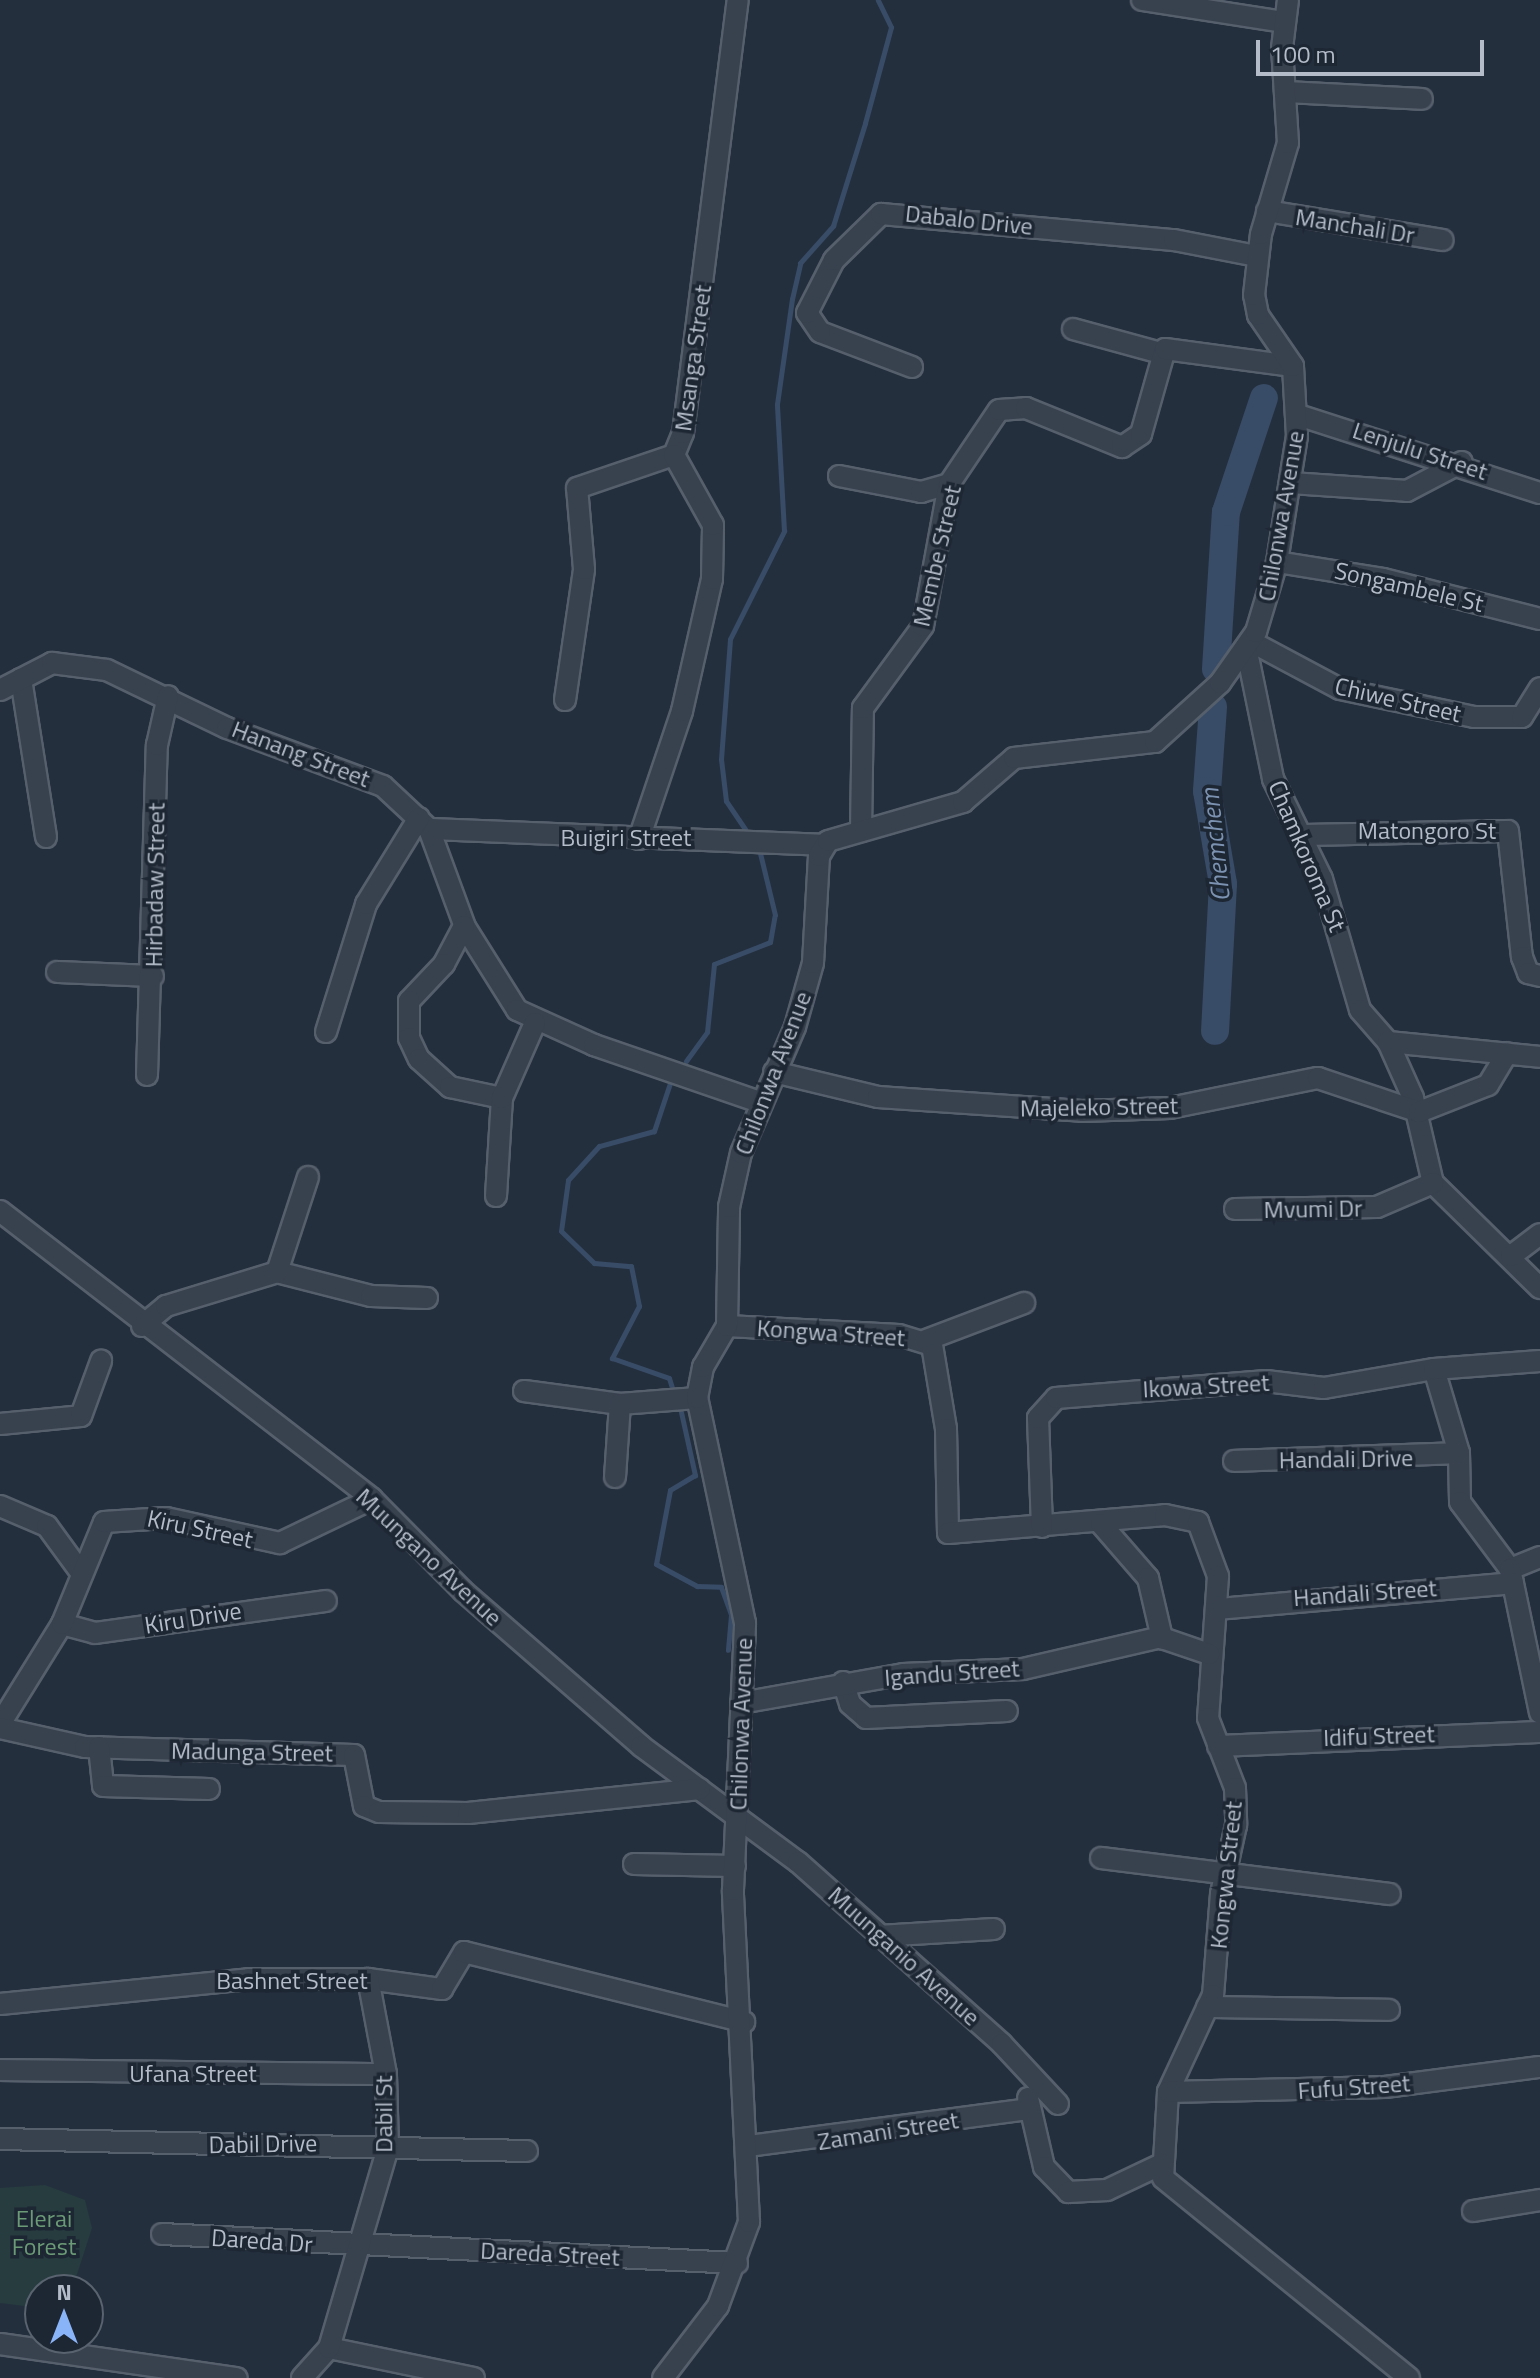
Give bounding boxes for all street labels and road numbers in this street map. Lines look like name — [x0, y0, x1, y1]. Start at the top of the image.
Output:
street label: Dabalo Drive — [904, 199, 1034, 241]
street label: Manchali Dr — [1293, 202, 1417, 250]
street label: Msanga Street — [668, 283, 718, 433]
street label: Lenjulu Street — [1349, 416, 1491, 486]
street label: Chilonwa Avenue — [1252, 428, 1310, 604]
street label: Membe Street — [907, 483, 967, 629]
street label: Songambele St — [1332, 556, 1486, 618]
street label: Chiwe Street — [1332, 672, 1464, 728]
street label: Hanang Street — [228, 714, 374, 794]
street label: Chamkoroma St — [1262, 776, 1352, 936]
street label: Hirbadaw Street — [139, 802, 171, 968]
street label: Matongoro St — [1358, 817, 1496, 845]
street label: Buigiri Street — [560, 824, 692, 852]
street label: Chilonwa Avenue — [729, 987, 817, 1159]
street label: Majeleko Street — [1020, 1091, 1178, 1123]
street label: Mvumi Dr — [1263, 1194, 1363, 1224]
street label: Kongwa Street — [756, 1313, 906, 1353]
street label: Ikowa Street — [1142, 1368, 1270, 1404]
street label: Handali Drive — [1279, 1443, 1413, 1475]
street label: Muungano Avenue — [350, 1482, 508, 1632]
street label: Kiru Street — [145, 1504, 255, 1554]
street label: Handali Street — [1292, 1574, 1438, 1612]
street label: Kiru Drive — [142, 1596, 244, 1640]
street label: Chilonwa Avenue — [724, 1637, 758, 1811]
street label: Igandu Street — [883, 1654, 1021, 1692]
street label: Idifu Street — [1323, 1720, 1435, 1752]
street label: Madunga Street — [171, 1736, 333, 1768]
street label: Kongwa Street — [1204, 1800, 1248, 1950]
street label: Muunganio Avenue — [822, 1880, 986, 2032]
street label: Bashnet Street — [216, 1967, 368, 1995]
street label: Ufana Street — [129, 2060, 257, 2088]
street label: Fufu Street — [1297, 2069, 1411, 2105]
street label: Dabil St — [370, 2075, 398, 2153]
street label: Zamani Street — [815, 2106, 961, 2156]
street label: Dabil Drive — [208, 2129, 318, 2159]
street label: Dareda Dr — [210, 2223, 314, 2259]
street label: Dareda Street — [480, 2236, 620, 2272]

